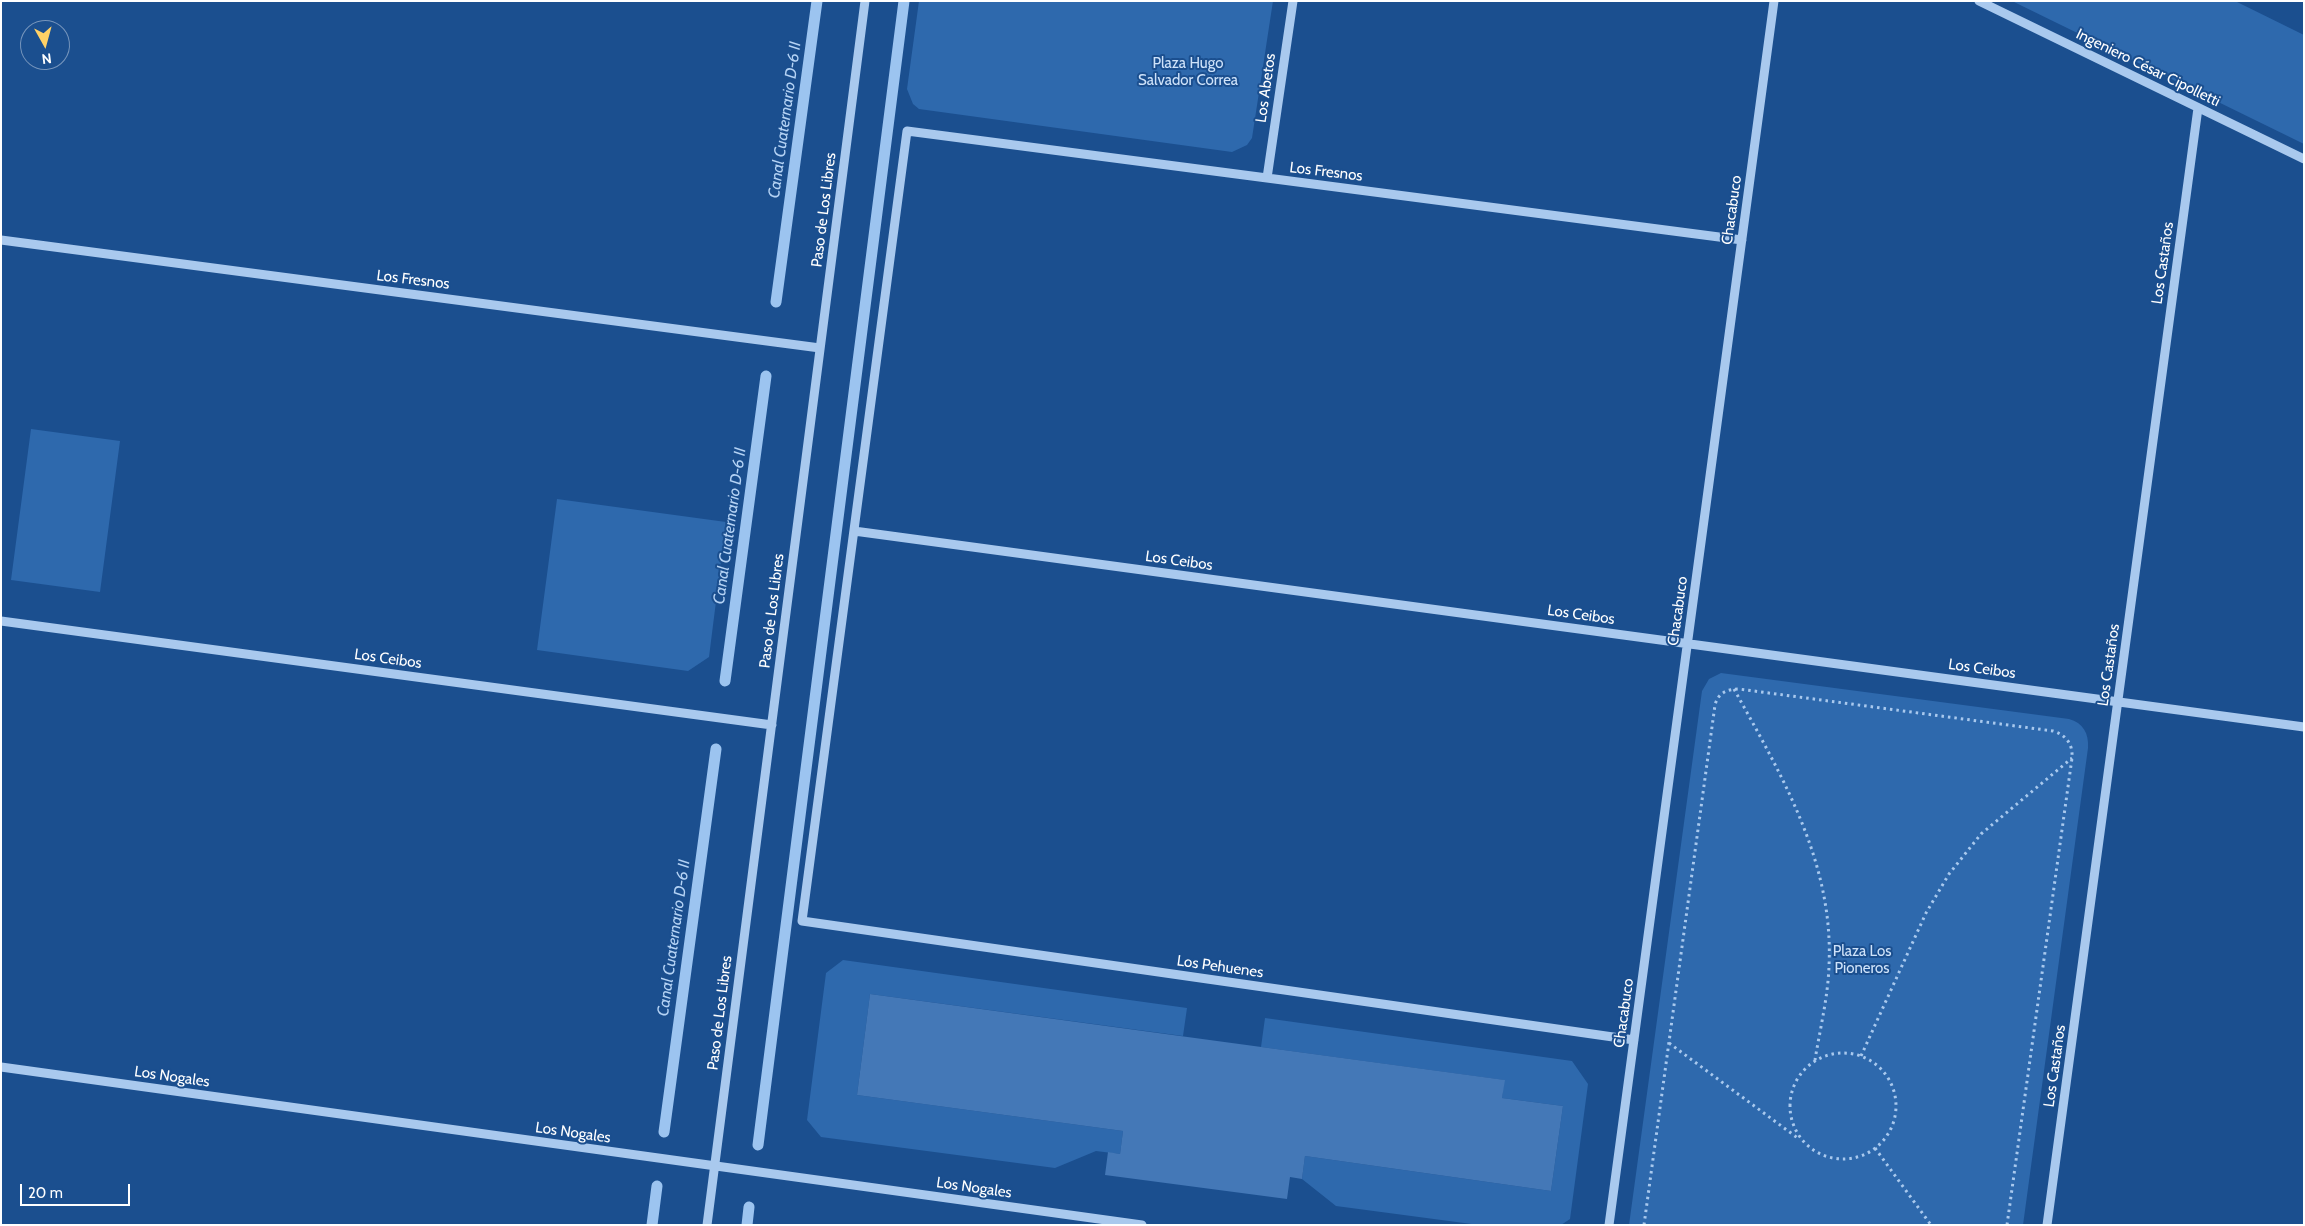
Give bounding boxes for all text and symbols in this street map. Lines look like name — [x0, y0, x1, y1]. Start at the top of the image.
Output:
north arrow — [20, 20, 70, 70]
street label: Ingeniero César Cipolletti — [2073, 25, 2223, 111]
water label: Canal Cuaternario D-6 II — [765, 40, 805, 200]
text: N — [41, 49, 53, 68]
street label: Los Abetos — [1252, 52, 1280, 124]
park label: Plaza Hugo Salvador Correa — [1138, 55, 1238, 90]
street label: Paso de Los Libres — [808, 152, 840, 268]
street label: Los Fresnos — [1288, 159, 1364, 185]
street label: Chacabuco — [1718, 174, 1746, 246]
street label: Los Castaños — [2148, 221, 2178, 305]
street label: Los Fresnos — [375, 267, 451, 293]
water label: Canal Cuaternario D-6 II — [710, 446, 750, 606]
street label: Los Ceibos — [1144, 547, 1214, 575]
street label: Paso de Los Libres — [756, 553, 788, 669]
street label: Chacabuco — [1664, 575, 1692, 647]
street label: Los Ceibos — [1546, 601, 1616, 629]
street label: Los Castaños — [2094, 623, 2124, 707]
street label: Los Ceibos — [353, 645, 423, 673]
street label: Los Ceibos — [1947, 655, 2017, 683]
water label: Canal Cuaternario D-6 II — [654, 858, 694, 1018]
park label: Plaza Los Pioneros — [1833, 943, 1891, 978]
street label: Los Pehuenes — [1176, 952, 1264, 982]
street label: Paso de Los Libres — [704, 955, 736, 1071]
street label: Chacabuco — [1610, 977, 1638, 1049]
street label: Los Castaños — [2040, 1024, 2070, 1108]
street label: Los Nogales — [133, 1063, 211, 1091]
street label: Los Nogales — [534, 1119, 612, 1147]
scale bar — [22, 1174, 132, 1206]
street label: Los Nogales — [935, 1174, 1013, 1202]
text: 20 m — [28, 1184, 63, 1202]

